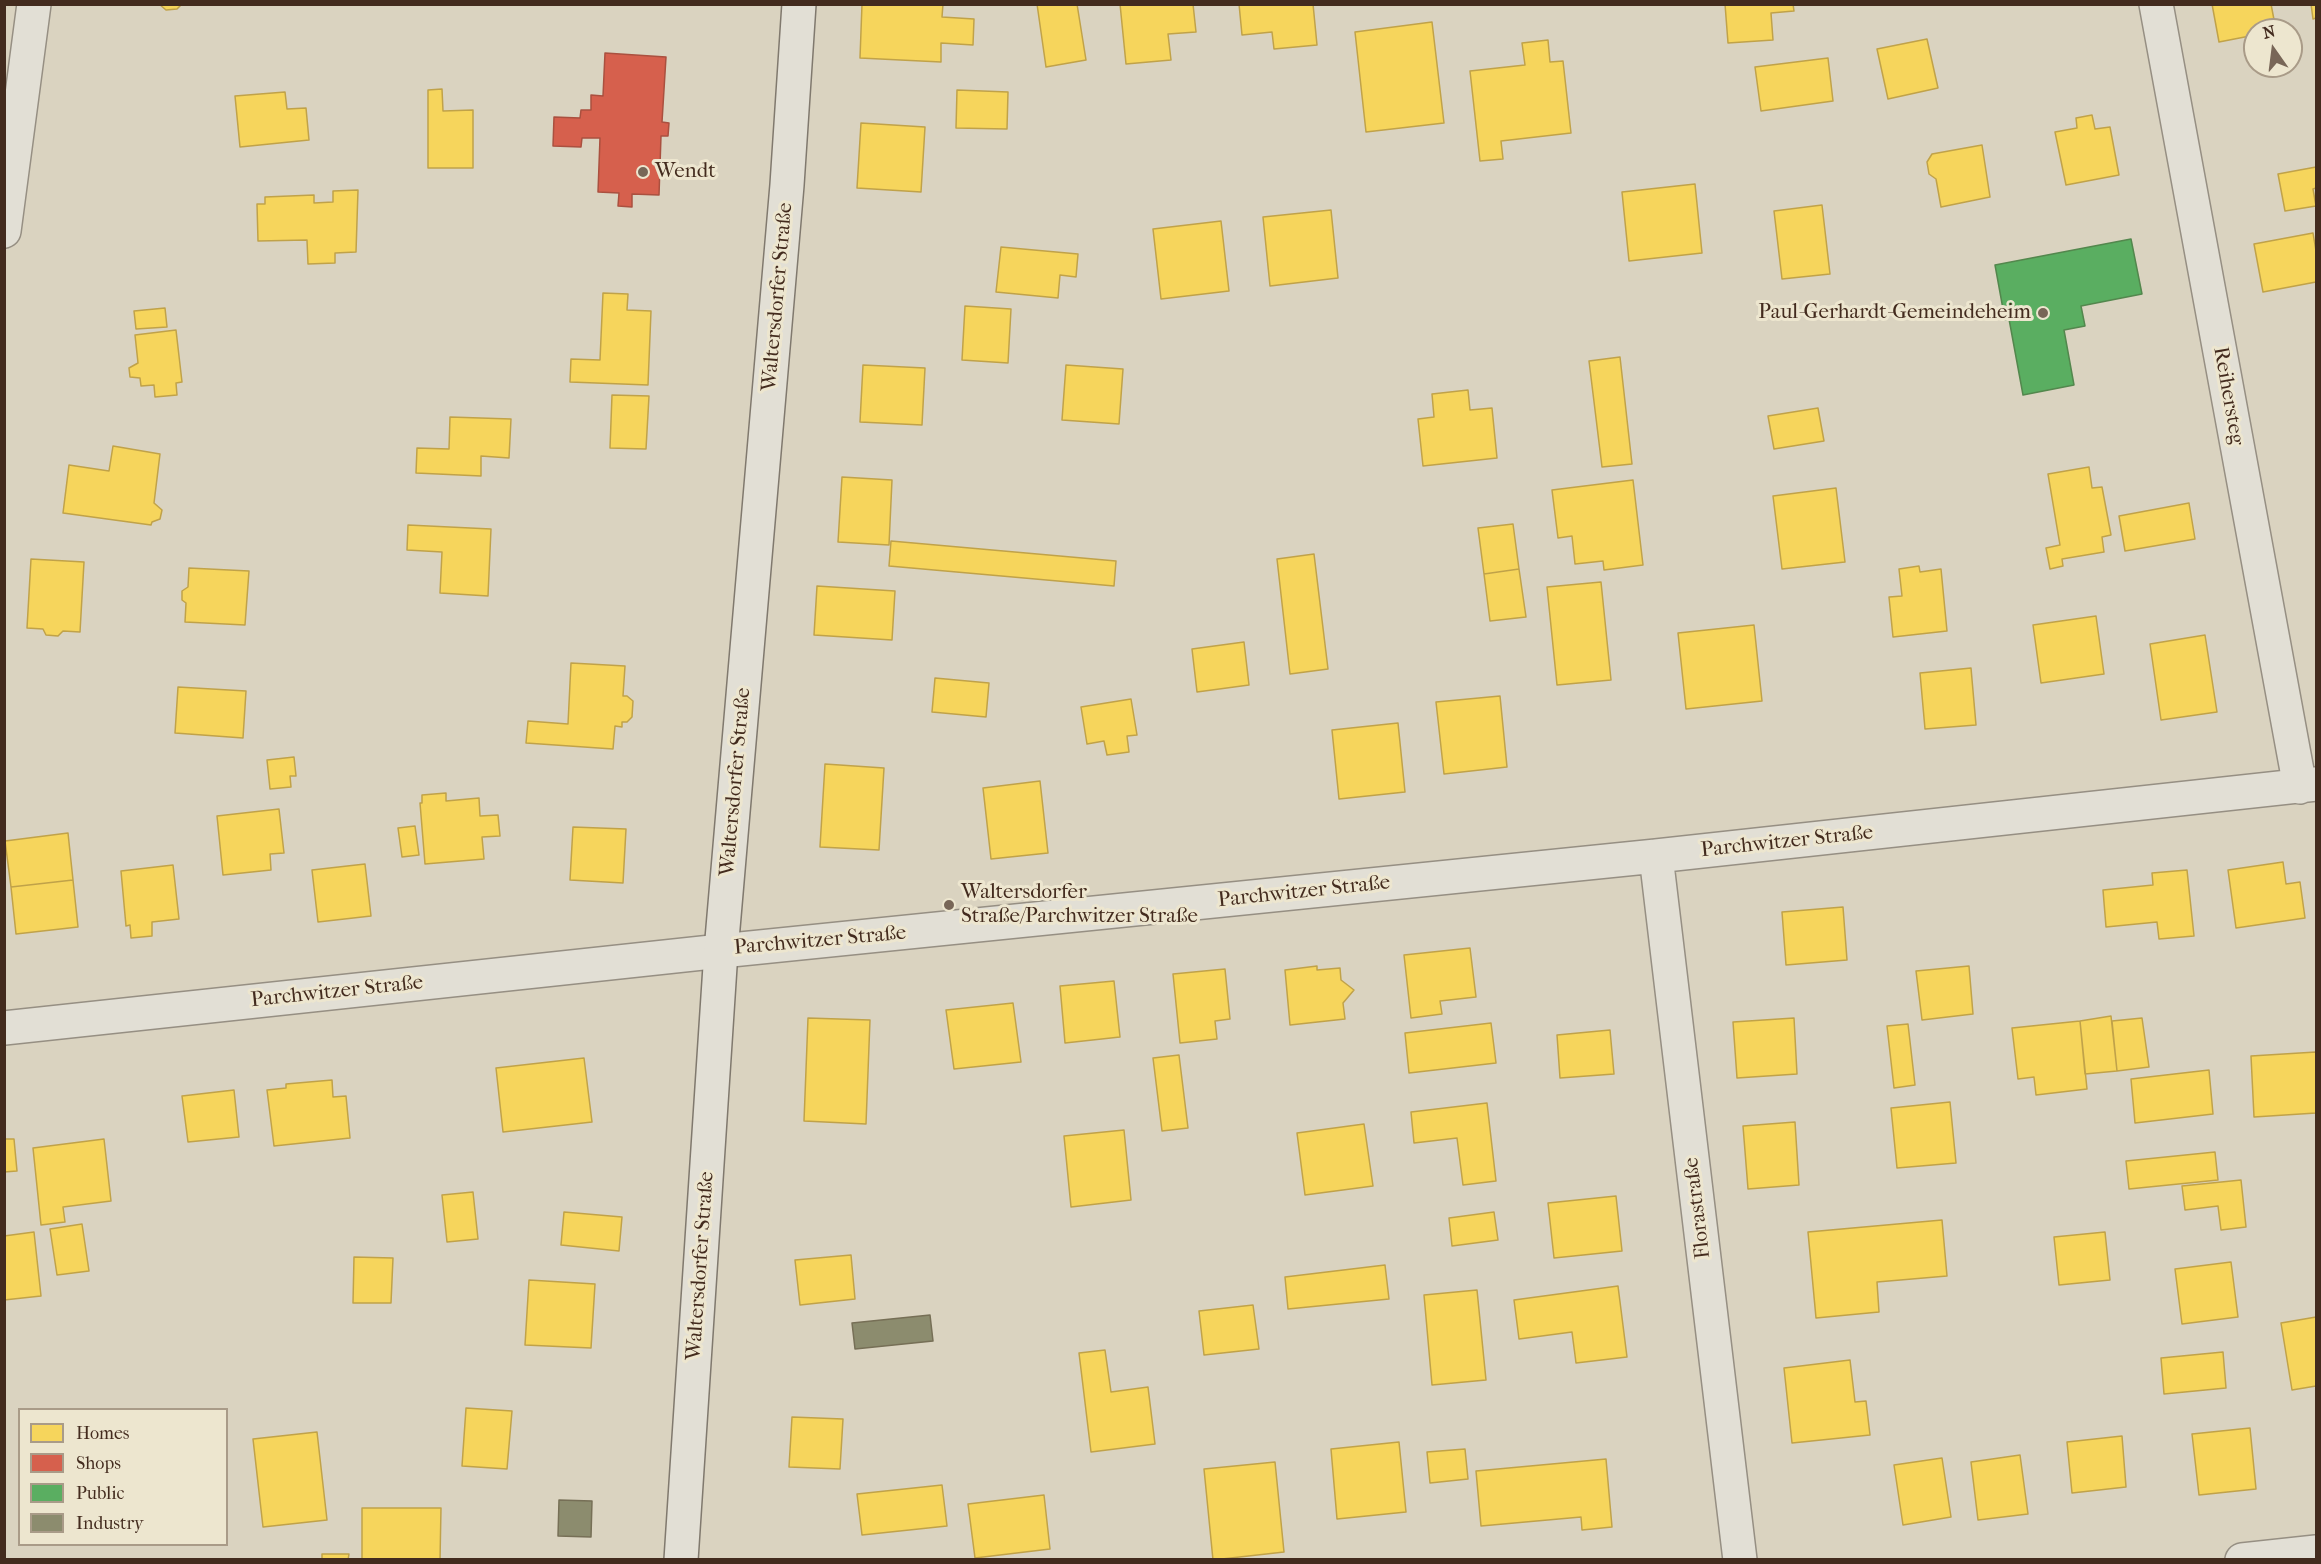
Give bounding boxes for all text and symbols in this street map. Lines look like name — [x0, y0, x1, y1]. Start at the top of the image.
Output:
north arrow — [2243, 18, 2303, 78]
text: N — [2261, 21, 2277, 43]
place label: Wendt — [655, 159, 716, 185]
marker: Wendt — [636, 165, 650, 179]
street label: Waltersdorfer Straße — [757, 202, 799, 392]
place label: Paul-Gerhardt-Gemeindeheim — [1758, 300, 2031, 326]
marker: Paul-Gerhardt-Gemeindeheim — [2036, 306, 2050, 320]
street label: Reihersteg — [2207, 345, 2249, 447]
street label: Waltersdorfer Straße — [715, 687, 757, 877]
street label: Parchwitzer Straße — [1700, 820, 1874, 864]
street label: Parchwitzer Straße — [1217, 870, 1391, 914]
place label: Waltersdorfer Straße/Parchwitzer Straße — [961, 880, 1198, 930]
marker: Waltersdorfer Straße/Parchwitzer Straße — [942, 898, 956, 912]
street label: Parchwitzer Straße — [733, 921, 907, 961]
street label: Parchwitzer Straße — [250, 970, 424, 1014]
street label: Florastraße — [1679, 1156, 1717, 1260]
street label: Waltersdorfer Straße — [682, 1171, 720, 1361]
legend — [18, 1408, 228, 1546]
text: Homes — [76, 1423, 130, 1444]
text: Shops — [76, 1453, 121, 1474]
text: Public — [76, 1483, 124, 1504]
text: Industry — [76, 1513, 144, 1534]

